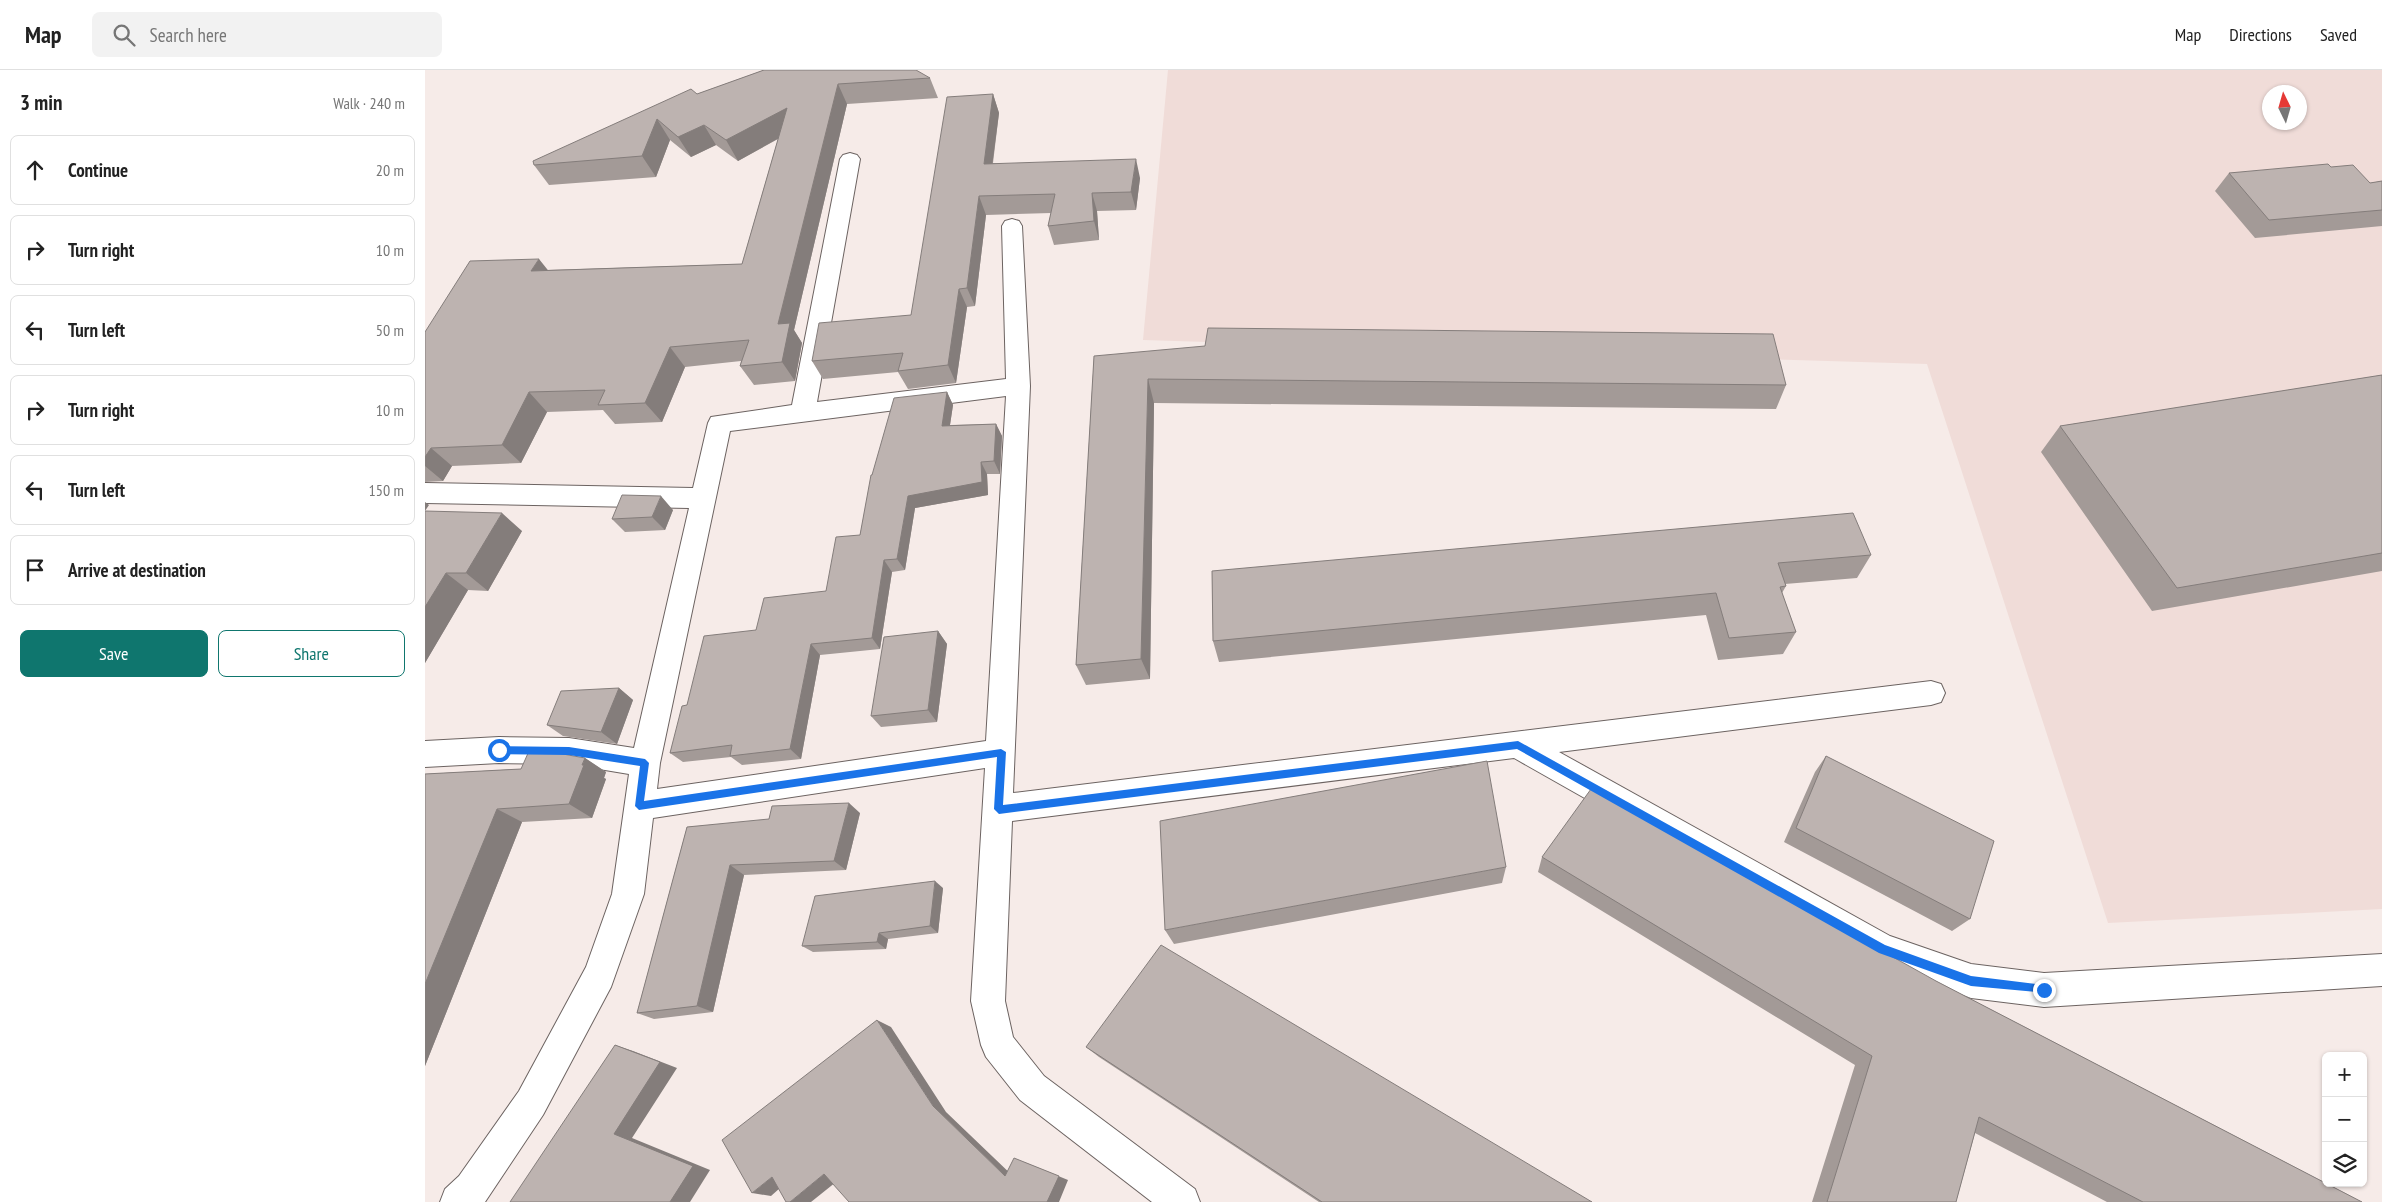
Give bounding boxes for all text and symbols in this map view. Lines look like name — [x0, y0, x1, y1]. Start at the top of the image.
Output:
search box — [92, 12, 442, 57]
text: Map — [25, 19, 62, 50]
icon: search — [110, 21, 138, 49]
text: Search here — [150, 23, 227, 47]
text: Map — [2175, 23, 2201, 46]
text: Directions — [2229, 23, 2292, 46]
text: Saved — [2320, 23, 2357, 46]
north arrow — [2262, 85, 2307, 130]
text: 3 min — [20, 89, 62, 116]
text: Walk · 240 m — [333, 93, 405, 113]
icon: ahead — [21, 156, 49, 184]
text: Continue — [68, 158, 128, 182]
text: 20 m — [376, 160, 404, 180]
icon: right — [21, 236, 49, 264]
text: Turn right — [68, 238, 134, 262]
text: 10 m — [376, 240, 404, 260]
icon: left — [21, 316, 49, 344]
text: Turn left — [68, 318, 125, 342]
text: 50 m — [376, 320, 404, 340]
icon: right — [21, 396, 49, 424]
text: Turn right — [68, 398, 134, 422]
text: 10 m — [376, 400, 404, 420]
icon: left — [21, 476, 49, 504]
text: Turn left — [68, 478, 125, 502]
text: 150 m — [369, 480, 404, 500]
icon: arrive — [21, 556, 49, 584]
text: Arrive at destination — [68, 558, 206, 582]
button: Save — [20, 630, 208, 677]
button: Share — [218, 630, 405, 677]
route start — [488, 739, 511, 762]
route end — [2033, 979, 2056, 1002]
map controls — [2322, 1052, 2367, 1187]
button: + — [2322, 1052, 2367, 1097]
button: − — [2322, 1097, 2367, 1142]
button: layers — [2322, 1142, 2367, 1187]

